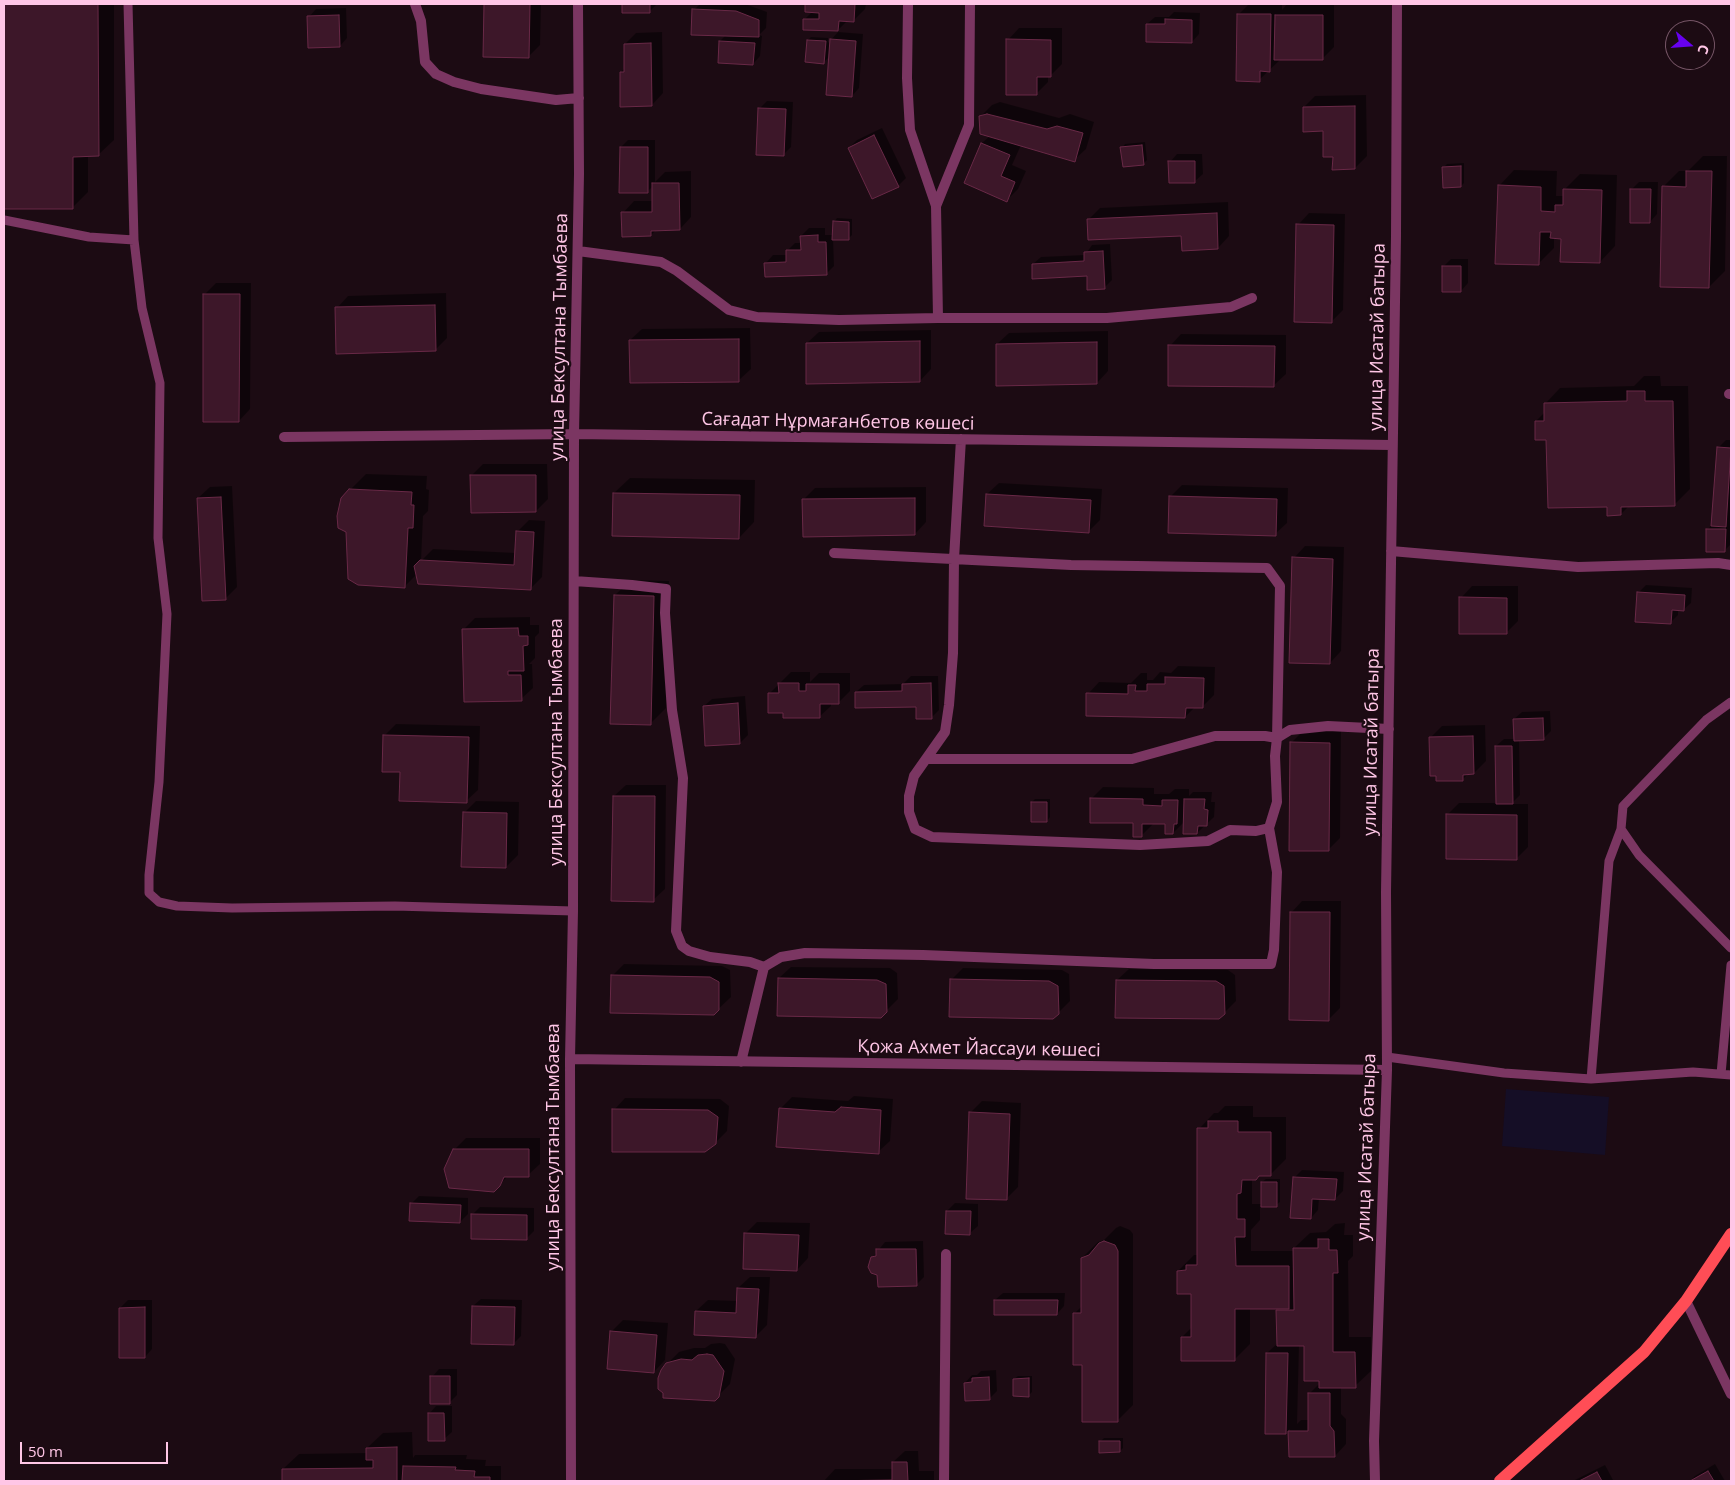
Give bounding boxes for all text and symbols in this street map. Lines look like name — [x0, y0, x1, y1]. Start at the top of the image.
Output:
north arrow — [1665, 20, 1715, 70]
text: С — [1693, 42, 1714, 57]
street label: улица Бексултана Тымбаева — [547, 213, 573, 461]
street label: улица Исатай батыра — [1366, 243, 1390, 431]
street label: Сағадат Нұрмағанбетов көшесі — [701, 409, 975, 435]
street label: улица Бексултана Тымбаева — [546, 618, 568, 866]
street label: улица Исатай батыра — [1360, 648, 1384, 836]
street label: улица Бексултана Тымбаева — [543, 1023, 565, 1271]
street label: Қожа Ахмет Йассауи көшесі — [857, 1036, 1101, 1062]
street label: улица Исатай батыра — [1353, 1053, 1381, 1241]
scale bar — [22, 1432, 170, 1464]
text: 50 m — [28, 1441, 63, 1461]

